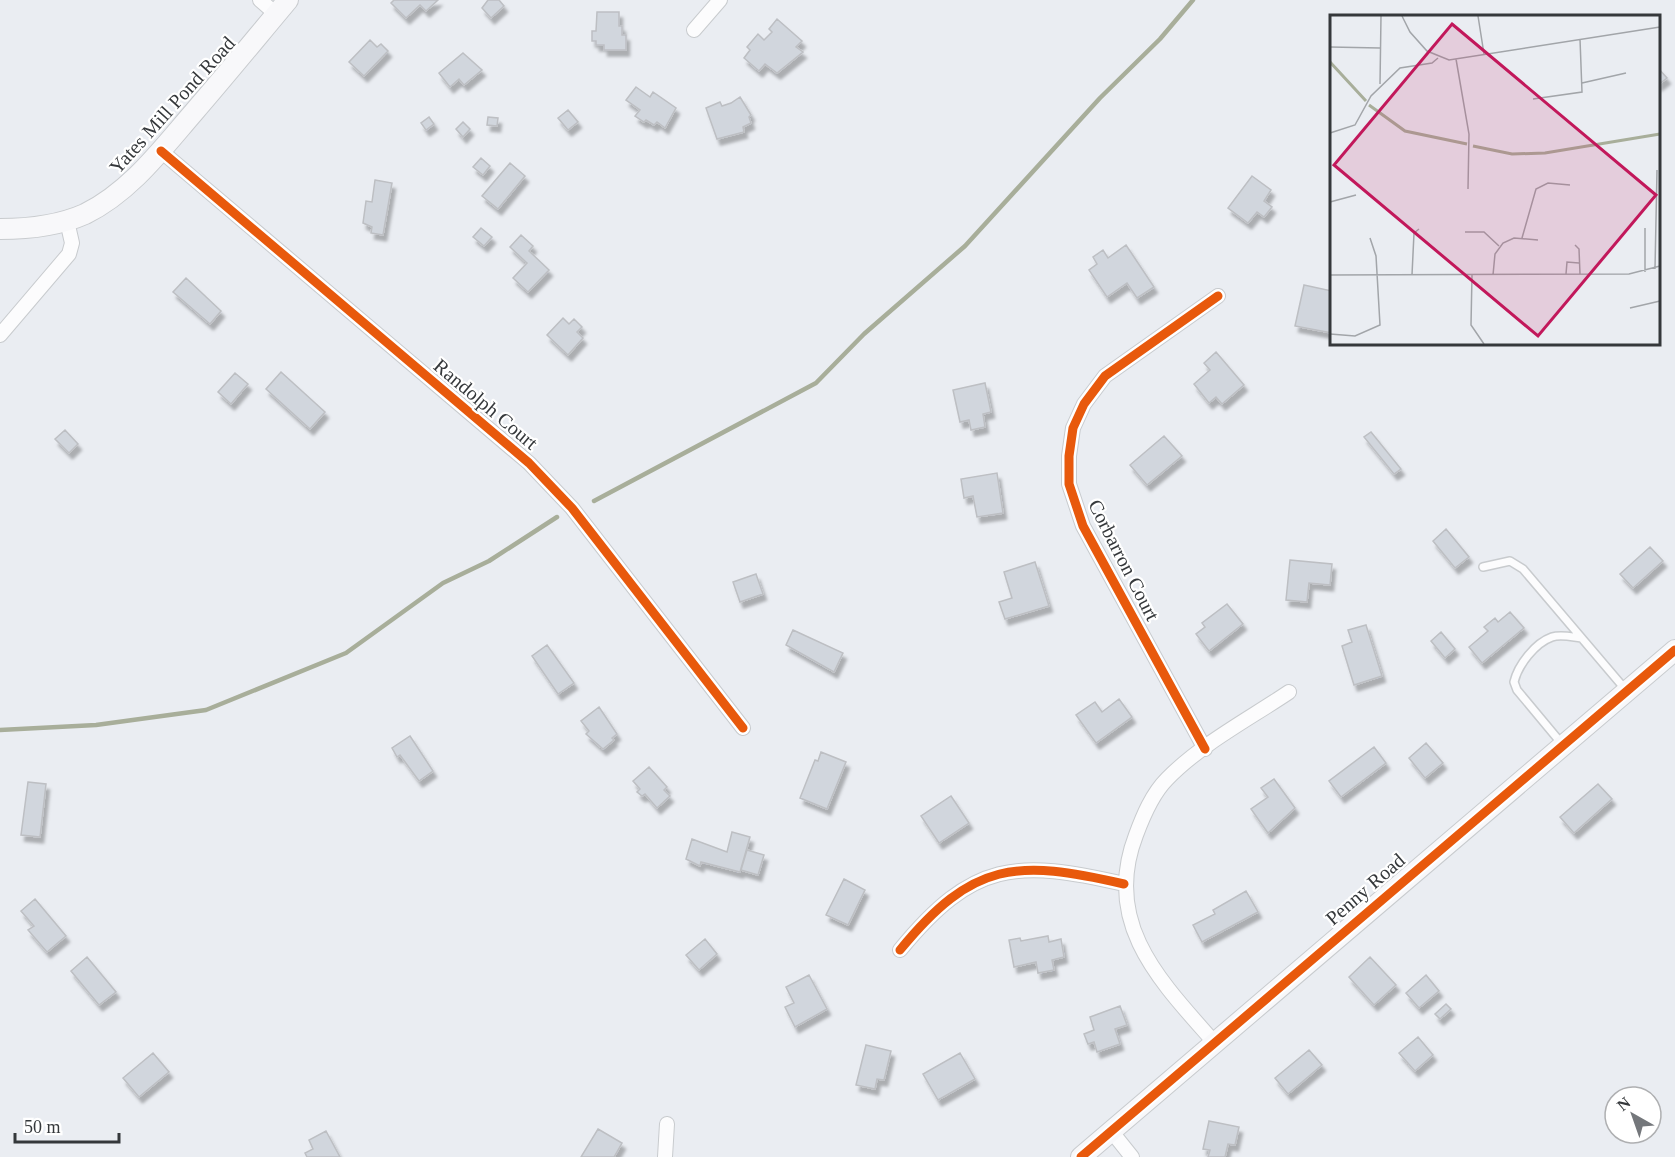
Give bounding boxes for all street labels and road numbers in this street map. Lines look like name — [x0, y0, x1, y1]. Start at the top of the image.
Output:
street label: Yates Mill Pond Road — [105, 32, 239, 178]
street label: Randolph Court — [429, 354, 543, 455]
street label: Corbarron Court — [1084, 496, 1164, 625]
street label: Penny Road — [1321, 849, 1410, 930]

